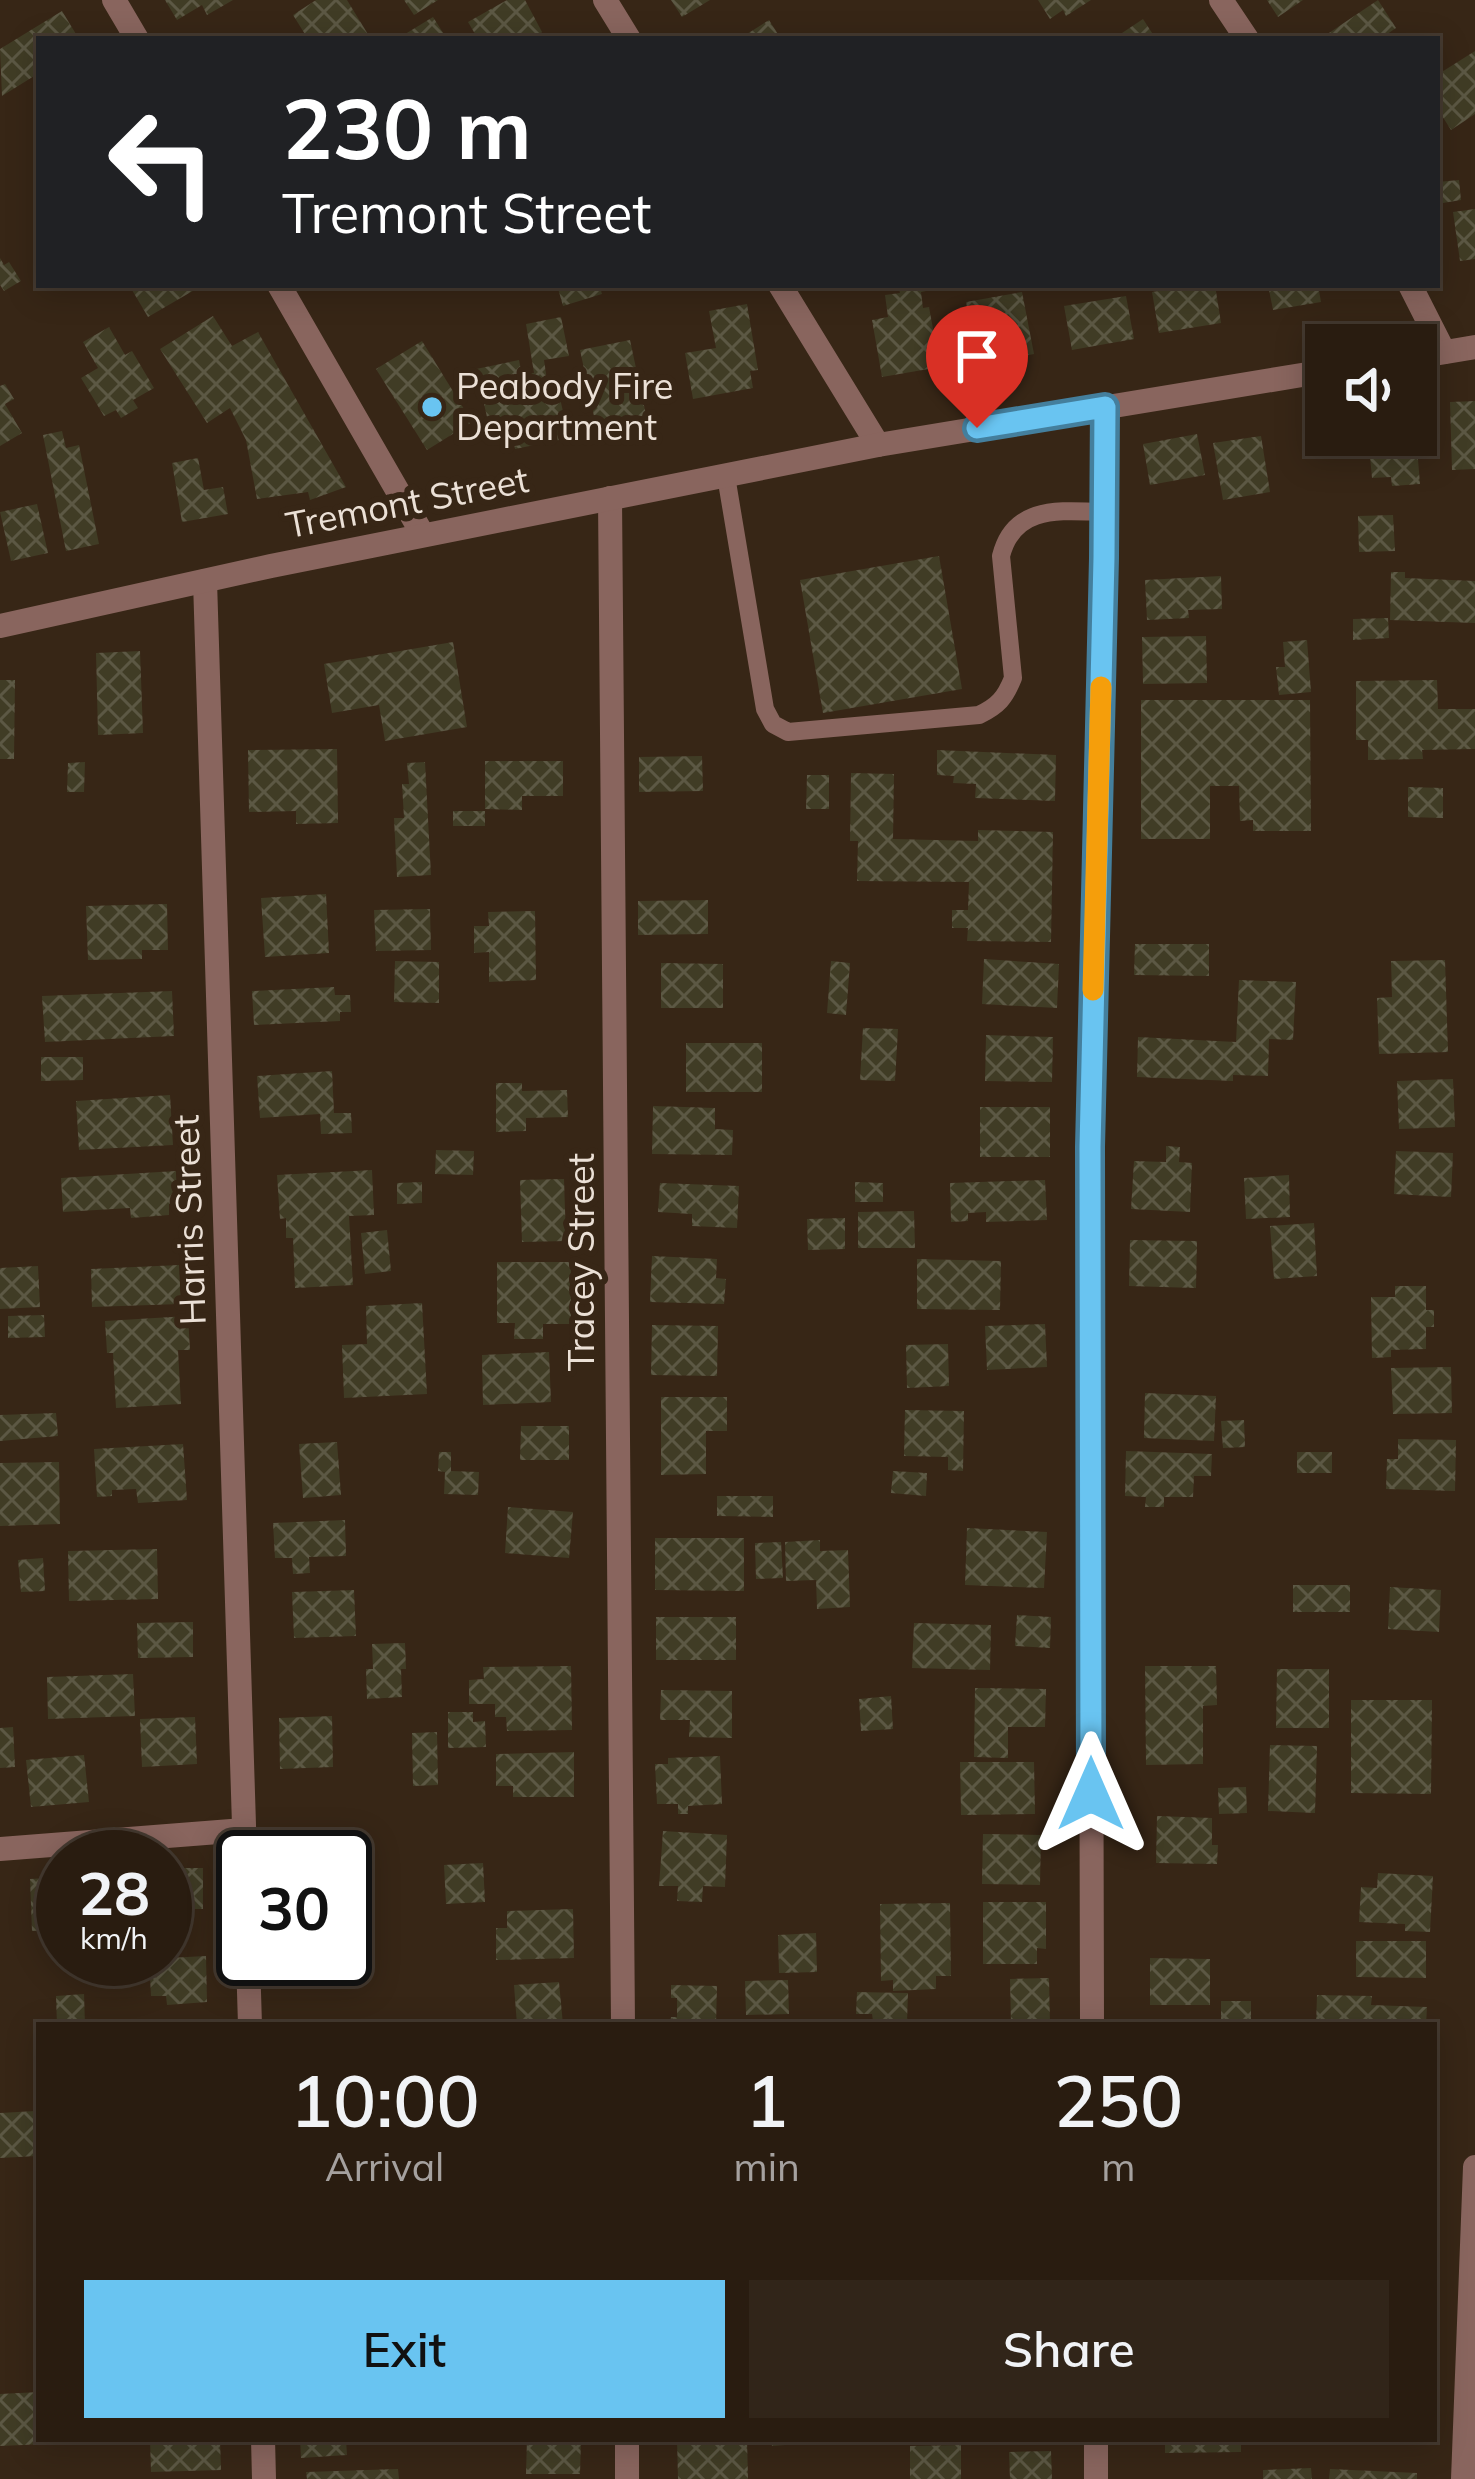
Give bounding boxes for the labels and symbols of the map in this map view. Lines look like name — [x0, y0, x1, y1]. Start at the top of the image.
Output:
pin — [926, 305, 1028, 428]
place label: Peabody Fire Department — [456, 363, 673, 449]
marker: Peabody Fire Department — [419, 394, 445, 420]
street label: Tremont Street — [282, 456, 532, 547]
street label: Harris Street — [162, 1114, 215, 1326]
street label: Tracey Street — [558, 1153, 603, 1371]
position arrow — [1028, 1731, 1154, 1857]
speed limit sign: 30 — [216, 1830, 372, 1986]

